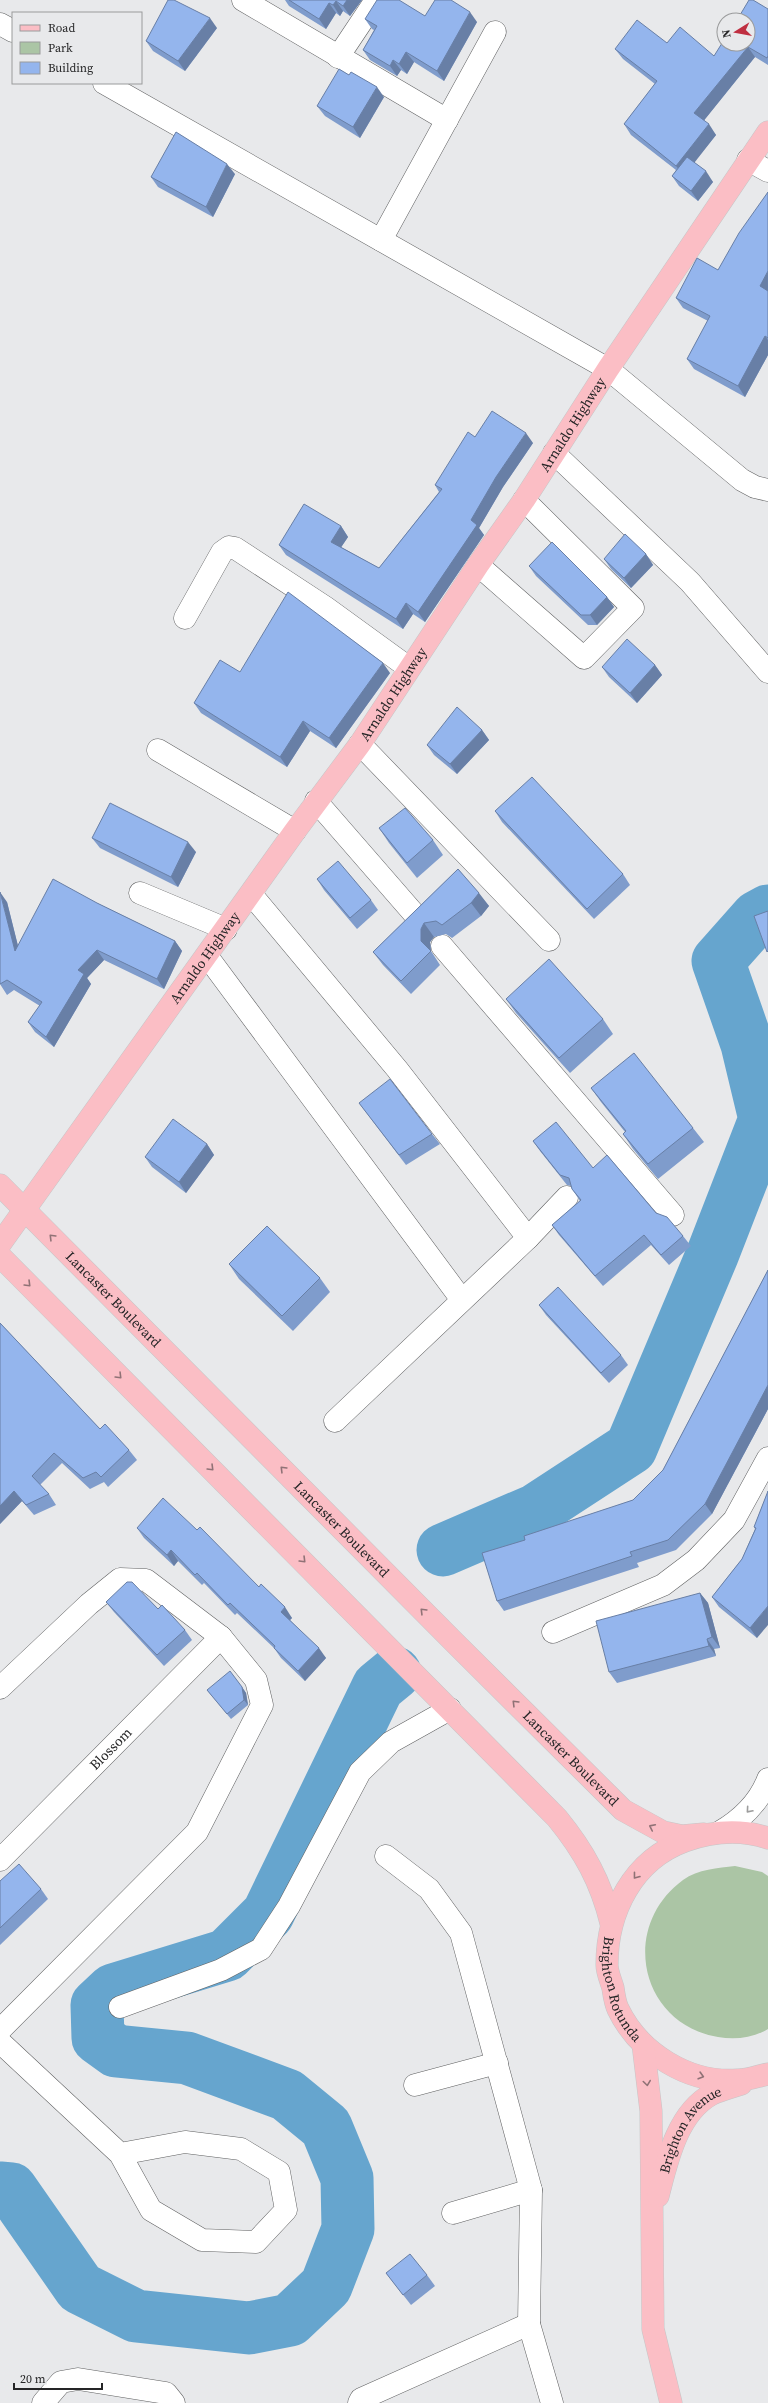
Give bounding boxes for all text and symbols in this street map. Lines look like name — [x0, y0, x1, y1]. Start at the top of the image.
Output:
legend — [12, 12, 142, 84]
north arrow — [716, 12, 756, 52]
text: Road — [48, 20, 75, 36]
text: N — [719, 28, 735, 39]
text: Park — [48, 40, 73, 56]
text: Building — [48, 60, 93, 76]
street label: Arnaldo Highway — [535, 372, 611, 476]
street label: Arnaldo Highway — [355, 642, 432, 745]
street label: Arnaldo Highway — [165, 907, 245, 1008]
one-way arrow — [50, 1234, 57, 1242]
street label: Lancaster Boulevard — [61, 1247, 166, 1352]
one-way arrow — [23, 1279, 31, 1287]
one-way arrow — [115, 1371, 122, 1379]
one-way arrow — [206, 1463, 214, 1471]
one-way arrow — [280, 1466, 288, 1473]
street label: Lancaster Boulevard — [290, 1477, 394, 1582]
one-way arrow — [298, 1555, 306, 1563]
one-way arrow — [420, 1608, 428, 1616]
one-way arrow — [512, 1700, 520, 1708]
street label: Lancaster Boulevard — [518, 1706, 623, 1811]
street label: Blossom — [85, 1722, 137, 1774]
one-way arrow — [746, 1805, 753, 1812]
one-way arrow — [649, 1824, 657, 1832]
one-way arrow — [634, 1872, 641, 1879]
street label: Brighton Rotunda — [597, 1935, 647, 2047]
one-way arrow — [697, 2071, 704, 2080]
one-way arrow — [642, 2080, 651, 2086]
street label: Brighton Avenue — [654, 2081, 724, 2176]
scale bar — [14, 2365, 102, 2391]
text: 20 m — [20, 2371, 46, 2387]

